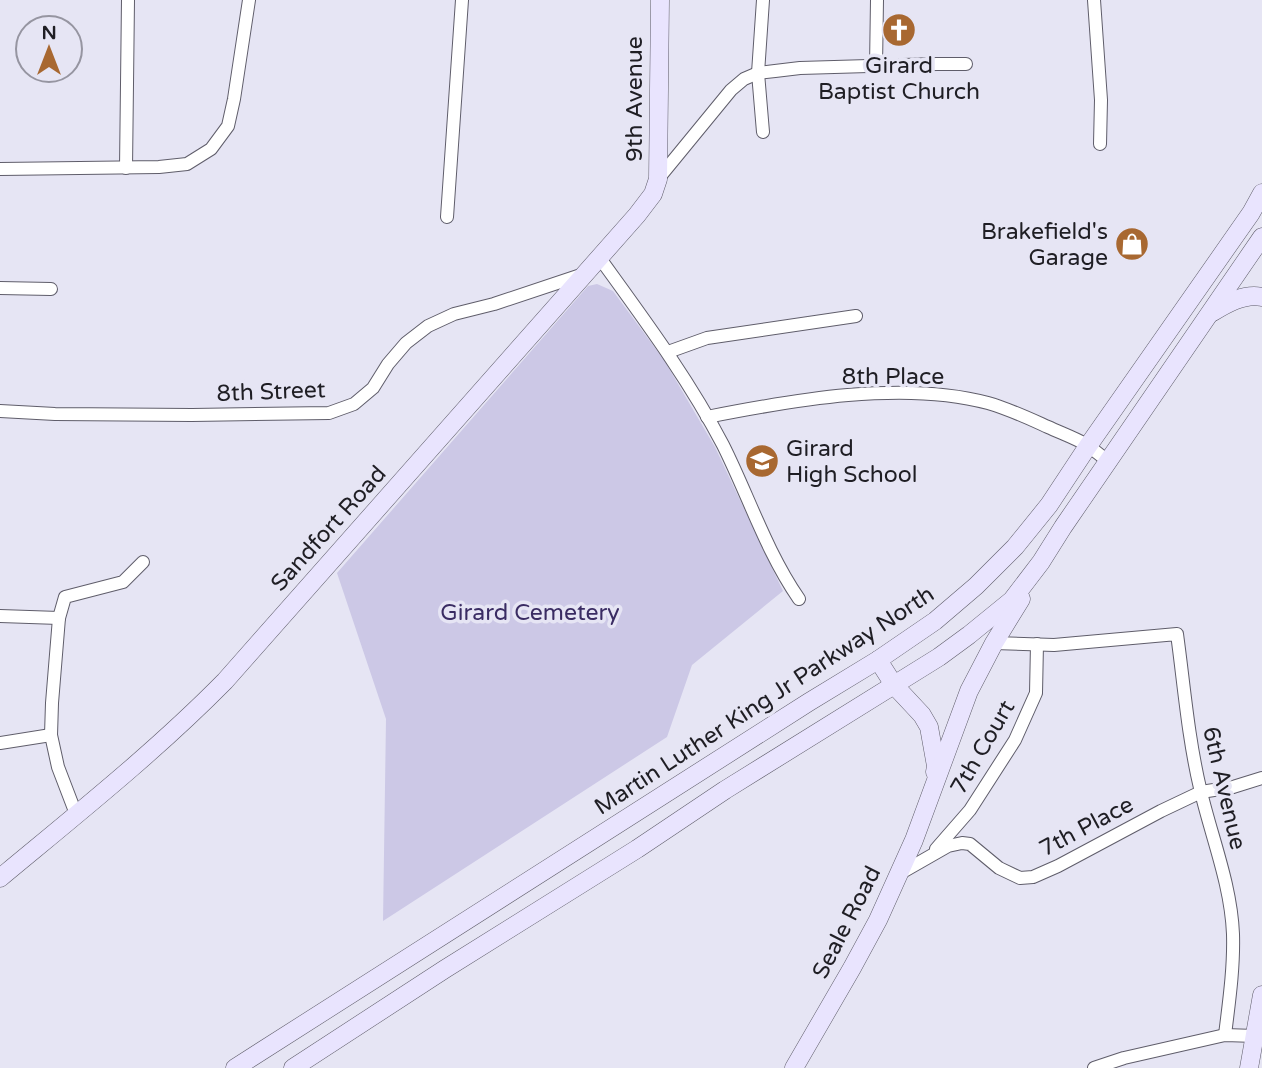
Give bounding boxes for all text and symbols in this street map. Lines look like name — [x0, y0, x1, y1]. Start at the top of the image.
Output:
church icon: Girard Baptist Church — [880, 11, 918, 49]
north arrow — [14, 14, 84, 84]
text: N — [41, 22, 57, 44]
street label: 9th Avenue — [621, 36, 649, 162]
place label: Girard Baptist Church — [818, 52, 980, 106]
place label: Brakefield's Garage — [981, 218, 1108, 272]
shop icon: Brakefield's Garage — [1113, 225, 1151, 263]
street label: 8th Place — [842, 363, 944, 391]
street label: 8th Street — [216, 376, 326, 408]
place label: Girard High School — [786, 435, 918, 489]
school or university icon: Girard High School — [743, 442, 781, 480]
street label: Sandfort Road — [265, 460, 392, 597]
street label: Martin Luther King Jr Parkway North — [589, 580, 940, 821]
park label: Girard Cemetery — [440, 599, 620, 627]
street label: 7th Court — [945, 695, 1021, 800]
street label: 6th Avenue — [1196, 724, 1252, 853]
street label: 7th Place — [1035, 790, 1138, 863]
street label: Seale Road — [807, 861, 887, 983]

